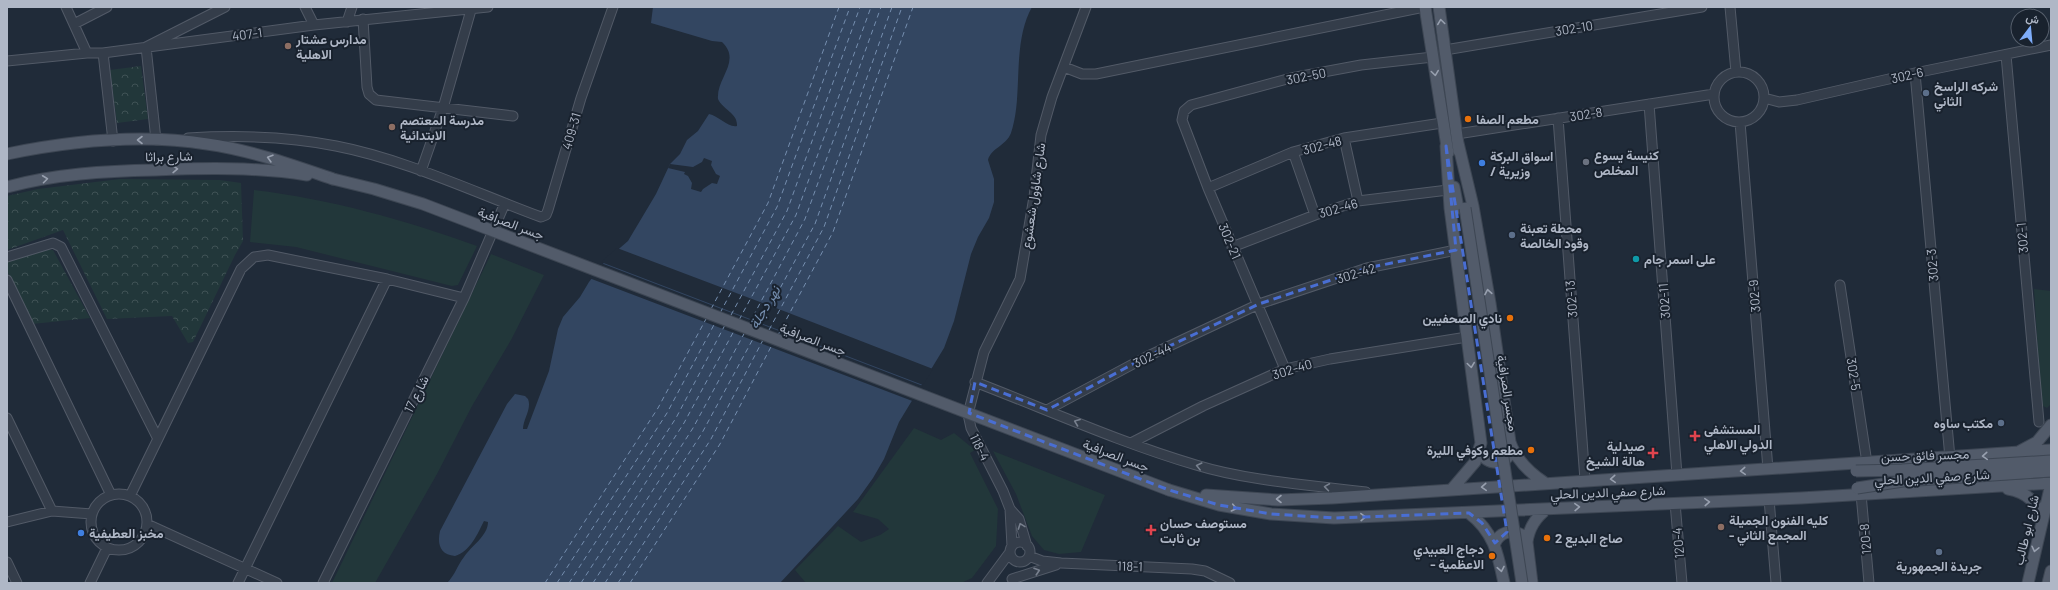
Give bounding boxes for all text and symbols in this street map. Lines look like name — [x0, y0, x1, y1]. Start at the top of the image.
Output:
north arrow — [2010, 8, 2050, 48]
text: ش — [2024, 10, 2041, 27]
street label: 302-10 — [1554, 17, 1594, 39]
one-way arrow — [1437, 19, 1446, 25]
street label: 407-1 — [231, 24, 263, 44]
place label: مدارس عشتار الاهلية — [295, 31, 367, 62]
marker: مدارس عشتار الاهلية — [283, 41, 293, 51]
street label: 302-6 — [1889, 63, 1925, 86]
street label: 302-50 — [1285, 64, 1327, 88]
one-way arrow — [1430, 70, 1439, 76]
place label: شركه الراسخ الثاني — [1934, 78, 1998, 112]
marker: شركه الراسخ الثاني — [1921, 88, 1931, 98]
street label: 302-8 — [1568, 104, 1604, 124]
street label: 409-31 — [558, 111, 584, 151]
place label: مطعم الصفا — [1476, 111, 1539, 128]
place label: مدرسة المعتصم الابتدائية — [400, 112, 484, 143]
marker: مطعم الصفا — [1463, 114, 1473, 124]
marker: مدرسة المعتصم الابتدائية — [387, 122, 397, 132]
street label: 302-48 — [1301, 132, 1343, 158]
one-way arrow — [137, 136, 143, 145]
street label: شارع شاؤول شعشوع — [1018, 142, 1050, 251]
place label: كنيسة يسوع المخلص — [1594, 147, 1659, 178]
street label: شارع براثا — [145, 148, 193, 166]
place label: اسواق البركة / وزيرية — [1490, 148, 1553, 180]
one-way arrow — [266, 154, 273, 163]
marker: كنيسة يسوع المخلص — [1581, 157, 1591, 167]
marker: اسواق البركة / وزيرية — [1477, 158, 1487, 168]
one-way arrow — [172, 165, 178, 173]
one-way arrow — [42, 175, 48, 184]
street label: 302-46 — [1317, 195, 1360, 221]
street label: جسر الصرافية — [475, 203, 547, 244]
place label: محطة تعبئة وقود الخالصة — [1520, 220, 1589, 252]
street label: 302-21 — [1215, 221, 1245, 261]
street label: 302-1 — [2013, 222, 2031, 254]
marker: محطة تعبئة وقود الخالصة — [1507, 230, 1517, 240]
street label: 302-3 — [1923, 248, 1941, 282]
place label: علی اسمر جام — [1644, 251, 1716, 268]
marker: علی اسمر جام — [1631, 254, 1641, 264]
street label: 302-42 — [1334, 259, 1378, 287]
street label: 302-9 — [1745, 279, 1763, 313]
street label: 302-13 — [1561, 280, 1581, 318]
water label: نهر دجلة — [745, 282, 785, 332]
street label: 302-11 — [1655, 283, 1673, 319]
one-way arrow — [1485, 289, 1493, 295]
place label: نادي الصحفيين — [1423, 310, 1502, 329]
marker: نادي الصحفيين — [1505, 313, 1515, 323]
street label: جسر الصرافية — [777, 319, 849, 360]
street label: 302-44 — [1130, 339, 1174, 371]
street label: مجسر الصرافية — [1493, 354, 1522, 432]
street label: 302-40 — [1270, 355, 1314, 383]
street label: 302-5 — [1844, 357, 1865, 392]
one-way arrow — [1466, 362, 1475, 368]
street label: شارع 17 — [400, 373, 434, 416]
place label: مكتب ساوه — [1934, 415, 1993, 432]
one-way arrow — [1073, 418, 1080, 426]
marker: مكتب ساوه — [1996, 418, 2006, 428]
place label: المستشفى الدولي الاهلي — [1704, 421, 1772, 455]
marker: المستشفى الدولي الاهلي — [1689, 430, 1701, 442]
street label: 118-4 — [967, 431, 993, 463]
street label: جسر الصرافية — [1080, 435, 1152, 476]
place label: صيدلية هالة الشيخ — [1586, 438, 1645, 471]
place label: مطعم وكوفي الليرة — [1427, 442, 1523, 461]
marker: مطعم وكوفي الليرة — [1526, 445, 1536, 455]
street label: مجسر فائق حسن — [1881, 445, 1970, 466]
marker: صيدلية هالة الشيخ — [1648, 448, 1658, 458]
one-way arrow — [1982, 451, 1988, 460]
one-way arrow — [1196, 462, 1203, 471]
one-way arrow — [1740, 466, 1746, 475]
street label: شارع صفي الدين الحلي — [1874, 466, 1990, 491]
one-way arrow — [1610, 474, 1616, 483]
street label: شارع صفي الدين الحلي — [1550, 482, 1666, 505]
one-way arrow — [1324, 483, 1330, 492]
one-way arrow — [1481, 483, 1487, 492]
street label: شارع ابو طالب — [2010, 493, 2044, 567]
one-way arrow — [1276, 495, 1282, 503]
one-way arrow — [1704, 498, 1710, 506]
one-way arrow — [1231, 503, 1237, 511]
one-way arrow — [1574, 503, 1580, 512]
place label: كليه الفنون الجميلة - المجمع الثاني — [1729, 512, 1828, 546]
one-way arrow — [1360, 513, 1366, 521]
place label: مستوصف حسان بن ثابت — [1160, 515, 1247, 546]
marker: كليه الفنون الجميلة - المجمع الثاني — [1716, 522, 1726, 532]
one-way arrow — [1018, 523, 1026, 530]
street label: 120-8 — [1856, 523, 1874, 555]
marker: مستوصف حسان بن ثابت — [1145, 524, 1157, 536]
place label: مخبز العطيفية — [89, 525, 164, 542]
street label: 120-4 — [1669, 527, 1687, 559]
marker: مخبز العطيفية — [76, 528, 86, 538]
place label: صاج البديع 2 — [1555, 530, 1623, 548]
marker: صاج البديع 2 — [1542, 533, 1552, 543]
place label: دجاج العبيدي - الاعظمية — [1413, 541, 1484, 572]
one-way arrow — [2032, 546, 2040, 552]
marker: جريدة الجمهورية — [1934, 547, 1944, 557]
marker: دجاج العبيدي - الاعظمية — [1487, 551, 1497, 561]
street label: 118-1 — [1117, 558, 1143, 574]
place label: جريدة الجمهورية — [1896, 558, 1982, 575]
one-way arrow — [1497, 566, 1505, 572]
one-way arrow — [1033, 567, 1040, 576]

